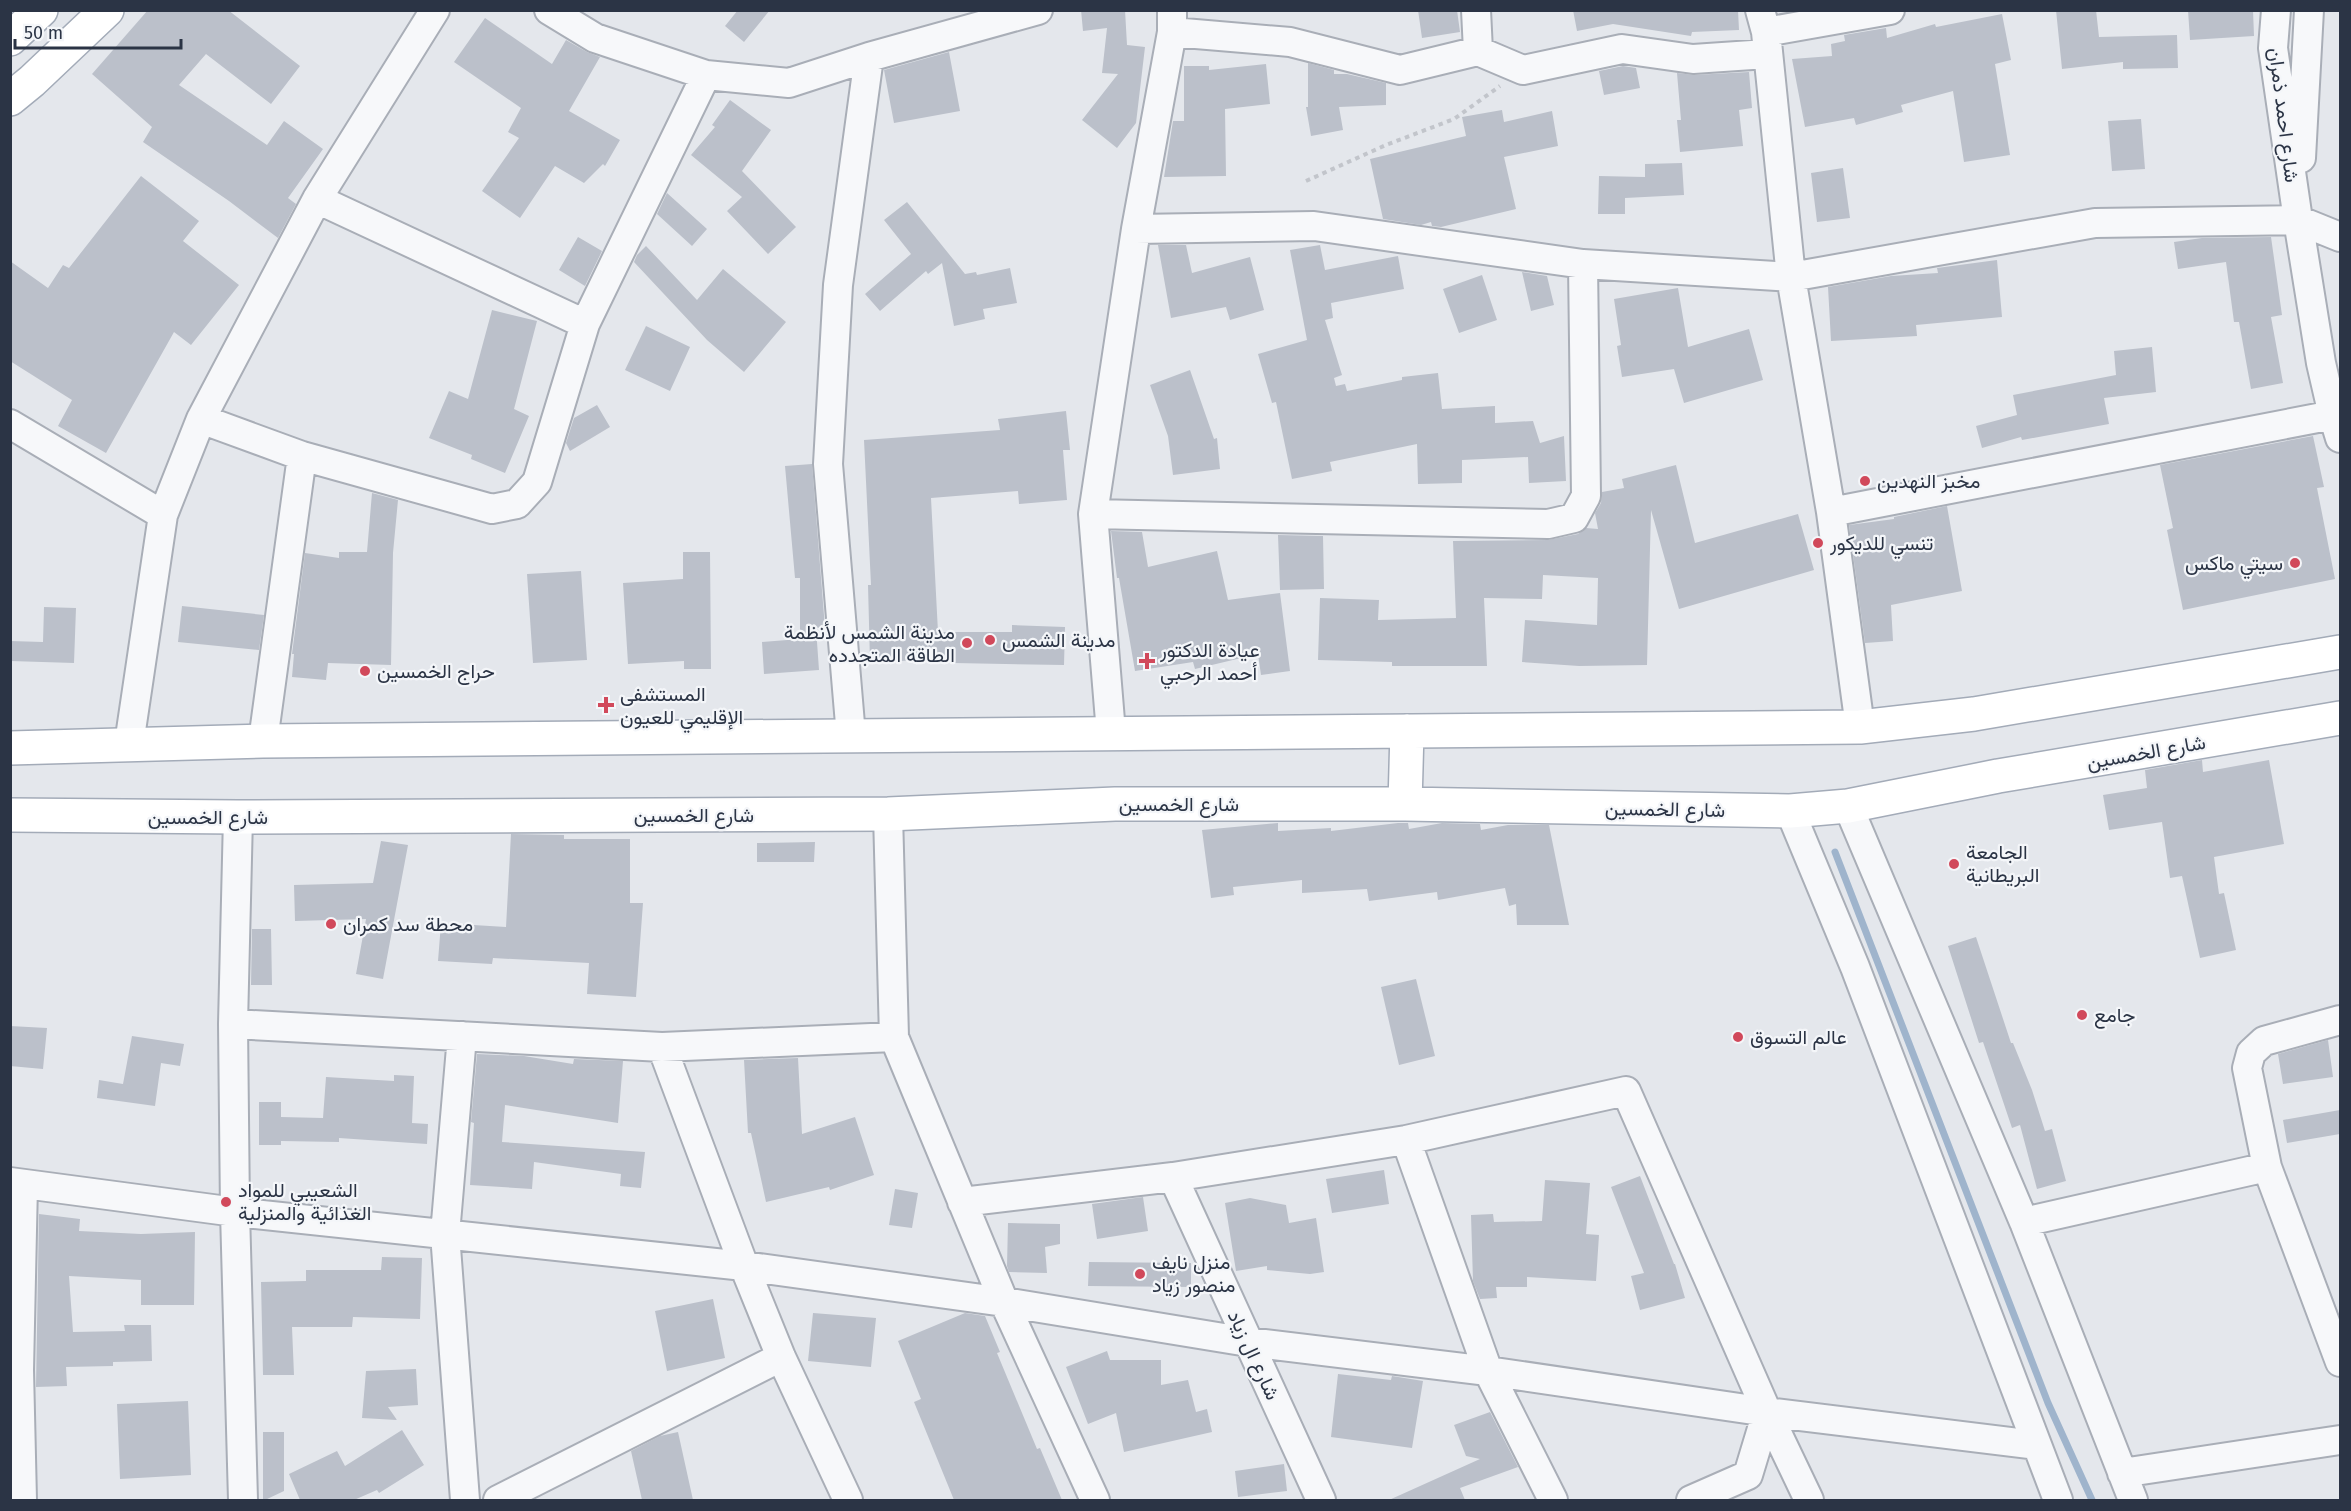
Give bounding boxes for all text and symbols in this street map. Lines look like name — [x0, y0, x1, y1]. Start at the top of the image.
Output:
scale bar — [15, 12, 182, 50]
text: 50 m — [24, 22, 63, 44]
street label: شارع احمد ذمران — [2262, 46, 2304, 184]
place label: مخبز النهدين — [1877, 469, 1980, 494]
marker: مخبز النهدين — [1858, 474, 1872, 488]
place label: تنسي للديكور — [1829, 531, 1933, 560]
marker: تنسي للديكور — [1811, 536, 1825, 550]
place label: سيتي ماكس — [2185, 551, 2283, 580]
marker: سيتي ماكس — [2288, 556, 2302, 570]
place label: مدينة الشمس لأنظمة الطاقة المتجدده — [784, 620, 955, 667]
place label: مدينة الشمس — [1002, 628, 1115, 652]
marker: مدينة الشمس — [983, 633, 997, 647]
marker: مدينة الشمس لأنظمة الطاقة المتجدده — [960, 636, 974, 650]
place label: عيادة الدكتور أحمد الرحبي — [1159, 638, 1260, 690]
marker: عيادة الدكتور أحمد الرحبي — [1138, 652, 1156, 670]
place label: حراج الخمسين — [377, 659, 495, 685]
marker: حراج الخمسين — [358, 664, 372, 678]
place label: المستشفى الإقليمي للعيون — [620, 682, 743, 734]
marker: المستشفى الإقليمي للعيون — [597, 696, 615, 714]
street label: شارع الخمسين — [2085, 730, 2208, 776]
street label: شارع الخمسين — [1119, 792, 1239, 818]
street label: شارع الخمسين — [1605, 796, 1725, 824]
street label: شارع الخمسين — [634, 803, 754, 829]
street label: شارع الخمسين — [148, 805, 268, 831]
place label: الجامعة البريطانية — [1966, 840, 2039, 888]
marker: الجامعة البريطانية — [1947, 857, 1961, 871]
place label: محطة سد كمران — [343, 912, 473, 937]
marker: محطة سد كمران — [324, 917, 338, 931]
place label: جامع — [2094, 1003, 2135, 1029]
marker: جامع — [2075, 1008, 2089, 1022]
place label: عالم التسوق — [1750, 1025, 1847, 1050]
marker: عالم التسوق — [1731, 1030, 1745, 1044]
place label: الشعيبي للمواد الغذائية والمنزلية — [238, 1178, 371, 1226]
marker: الشعيبي للمواد الغذائية والمنزلية — [219, 1195, 233, 1209]
place label: منزل نايف منصور زياد — [1152, 1250, 1236, 1298]
marker: منزل نايف منصور زياد — [1133, 1267, 1147, 1281]
street label: شارع ال زياد — [1221, 1306, 1285, 1404]

